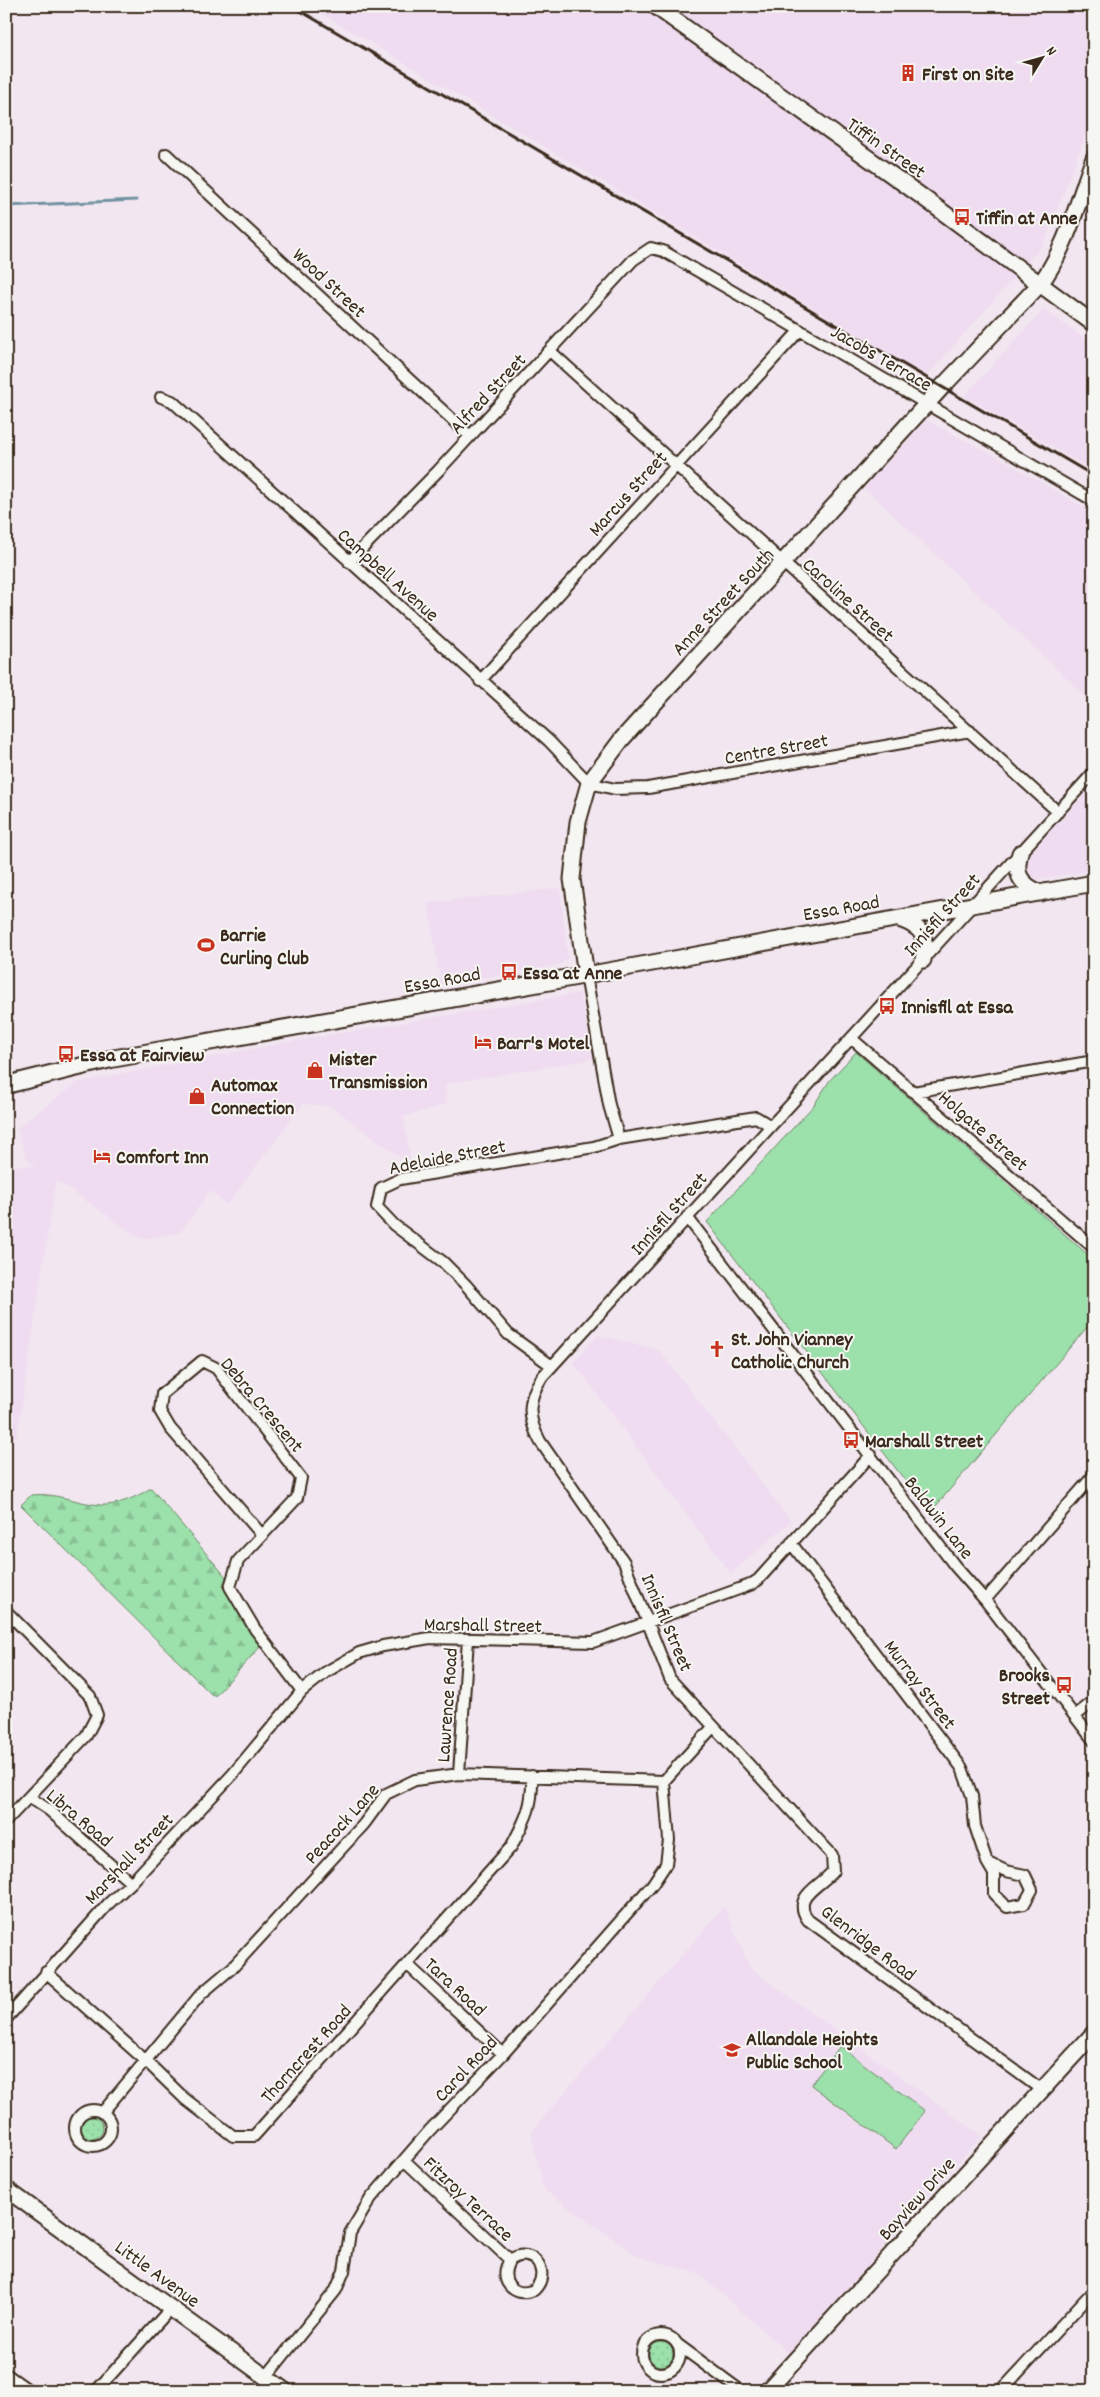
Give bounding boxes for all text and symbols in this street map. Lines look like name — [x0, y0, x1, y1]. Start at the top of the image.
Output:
north arrow — [1018, 32, 1068, 82]
text: N — [1041, 43, 1061, 60]
place label: First on Site — [922, 62, 1014, 90]
building icon: First on Site — [898, 63, 918, 83]
street label: Tiffin Street — [840, 112, 930, 187]
place label: Tiffin at Anne — [976, 206, 1078, 234]
bus stop icon: Tiffin at Anne — [952, 207, 972, 227]
street label: Wood Street — [285, 243, 371, 326]
street label: Jacobs Terrace — [825, 319, 937, 400]
street label: Alfred Street — [444, 348, 534, 442]
street label: Marcus Street — [583, 446, 675, 544]
street label: Campbell Avenue — [330, 523, 444, 630]
street label: Anne Street South — [667, 543, 782, 663]
street label: Caroline Street — [795, 552, 899, 650]
street label: Centre Street — [723, 728, 831, 774]
street label: Innisfil Street — [898, 868, 988, 964]
street label: Essa Road — [801, 889, 882, 930]
place label: Barrie Curling Club — [220, 923, 309, 974]
sports icon: Barrie Curling Club — [196, 935, 216, 955]
street label: Essa Road — [402, 961, 483, 1002]
place label: Essa at Anne — [523, 961, 623, 989]
bus stop icon: Essa at Anne — [499, 962, 519, 982]
place label: Innisfil at Essa — [901, 995, 1014, 1023]
bus stop icon: Innisfil at Essa — [877, 996, 897, 1016]
place label: Barr's Motel — [497, 1031, 589, 1059]
hotel icon: Barr's Motel — [473, 1032, 493, 1052]
place label: Essa at Fairview — [80, 1043, 204, 1071]
bus stop icon: Essa at Fairview — [56, 1044, 76, 1064]
place label: Mister Transmission — [329, 1047, 428, 1098]
shop icon: Mister Transmission — [305, 1060, 325, 1080]
place label: Automax Connection — [211, 1073, 294, 1124]
street label: Holgate Street — [931, 1085, 1033, 1179]
shop icon: Automax Connection — [187, 1086, 207, 1106]
street label: Adelaide Street — [387, 1134, 508, 1184]
place label: Comfort Inn — [116, 1145, 209, 1173]
hotel icon: Comfort Inn — [92, 1146, 112, 1166]
street label: Innisfil Street — [625, 1167, 715, 1263]
place label: St. John Vianney Catholic Church — [731, 1327, 853, 1378]
church icon: St. John Vianney Catholic Church — [707, 1339, 727, 1359]
street label: Debra Crescent — [212, 1352, 309, 1460]
place label: Marshall Street — [865, 1429, 984, 1457]
bus stop icon: Marshall Street — [841, 1430, 861, 1450]
street label: Baldwin Lane — [896, 1471, 979, 1567]
street label: Innisfil Street — [632, 1570, 698, 1676]
street label: Marshall Street — [424, 1612, 542, 1642]
street label: Murray Street — [876, 1635, 962, 1736]
street label: Lawrence Road — [431, 1647, 467, 1763]
place label: Brooks Street — [999, 1663, 1051, 1714]
bus stop icon: Brooks Street — [1054, 1675, 1074, 1695]
street label: Peacock Lane — [299, 1778, 387, 1872]
street label: Libra Road — [39, 1783, 117, 1856]
street label: Marshall Street — [79, 1808, 181, 1912]
street label: Glenridge Road — [814, 1899, 921, 1990]
street label: Tara Road — [417, 1952, 491, 2024]
street label: Thorncrest Road — [255, 1999, 359, 2111]
place label: Allandale Heights Public School — [746, 2027, 878, 2078]
street label: Carol Road — [429, 2030, 506, 2110]
school or university icon: Allandale Heights Public School — [722, 2040, 742, 2060]
street label: Fitzroy Terrace — [416, 2151, 518, 2250]
street label: Bayview Drive — [873, 2152, 963, 2248]
street label: Little Avenue — [108, 2235, 205, 2316]

